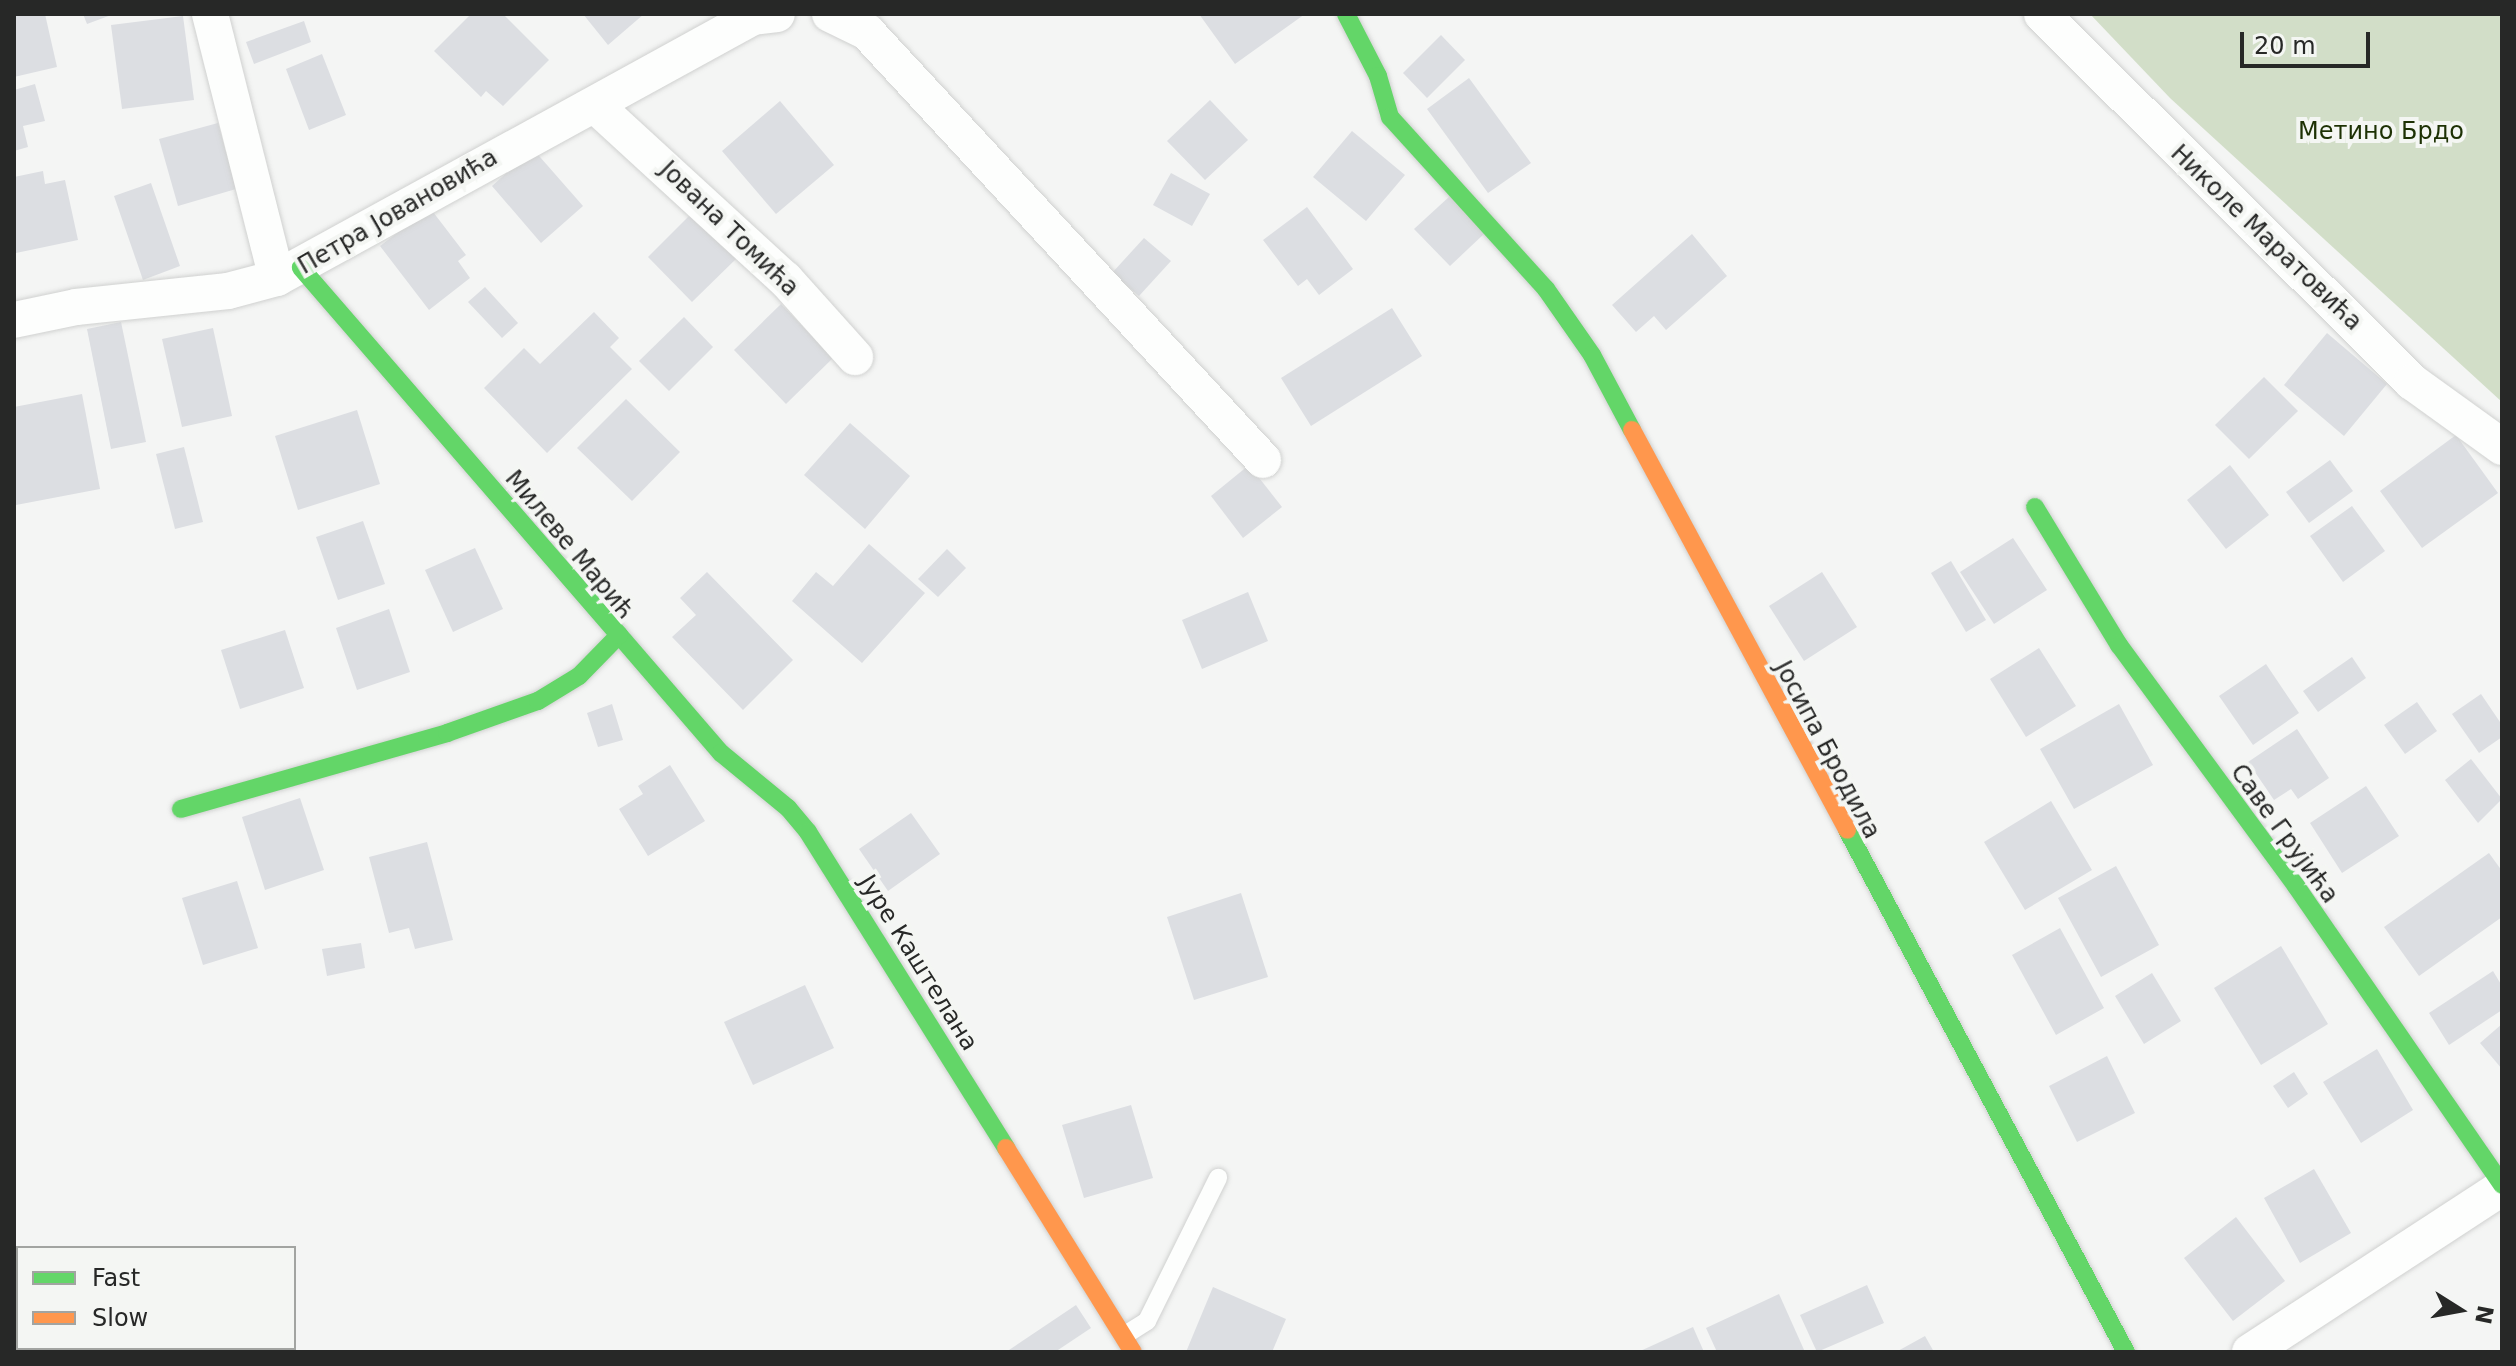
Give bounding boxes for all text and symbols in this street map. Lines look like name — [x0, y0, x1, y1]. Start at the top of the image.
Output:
scale bar — [2244, 16, 2374, 66]
text: 20 m — [2254, 32, 2316, 60]
park label: Метино Брдо — [2298, 118, 2464, 146]
street label: Николе Маратовића — [2164, 139, 2368, 337]
street label: Петра Јовановића — [293, 143, 503, 281]
street label: Јована Томића — [654, 155, 804, 303]
street label: Милеве Марић — [499, 465, 639, 625]
street label: Јосипа Бродила — [1768, 656, 1886, 844]
street label: Саве Грујића — [2224, 759, 2344, 909]
street label: Јуре Каштелана — [852, 870, 984, 1056]
legend — [16, 1246, 296, 1350]
text: Fast — [92, 1264, 140, 1292]
north arrow — [2420, 1270, 2500, 1350]
text: N — [2470, 1303, 2498, 1326]
text: Slow — [92, 1304, 148, 1332]

